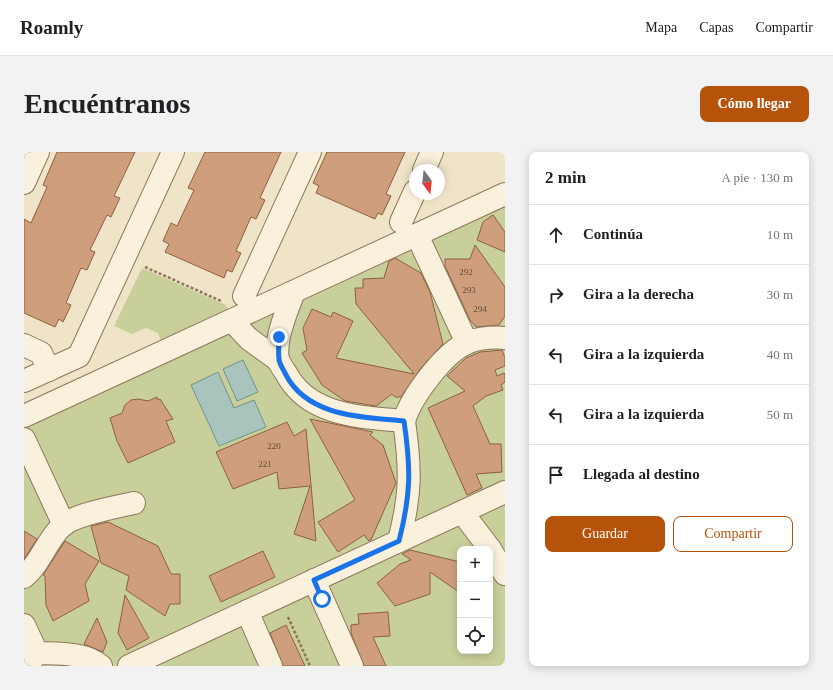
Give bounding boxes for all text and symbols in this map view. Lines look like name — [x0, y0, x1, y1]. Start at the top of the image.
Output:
text: Roamly — [20, 17, 83, 38]
text: Mapa — [645, 20, 677, 35]
text: Capas — [699, 20, 733, 35]
text: Compartir — [755, 20, 813, 35]
button: Cómo llegar — [700, 86, 809, 122]
text: Encuéntranos — [24, 88, 190, 119]
north arrow — [409, 164, 445, 200]
text: 2 min — [545, 168, 586, 187]
text: A pie · 130 m — [722, 170, 793, 185]
icon: ahead — [545, 224, 567, 246]
text: Continúa — [583, 226, 643, 242]
text: 10 m — [767, 227, 793, 242]
house number: 292 — [459, 267, 473, 277]
icon: right — [545, 284, 567, 306]
house number: 293 — [462, 285, 476, 295]
text: Gira a la derecha — [583, 286, 694, 302]
text: 30 m — [767, 287, 793, 302]
house number: 294 — [473, 304, 487, 314]
route end — [270, 328, 288, 346]
icon: left — [545, 344, 567, 366]
text: Gira a la izquierda — [583, 346, 704, 362]
text: 40 m — [767, 347, 793, 362]
icon: left — [545, 404, 567, 426]
text: Gira a la izquierda — [583, 406, 704, 422]
text: 50 m — [767, 407, 793, 422]
house number: 220 — [267, 441, 281, 451]
house number: 221 — [258, 459, 272, 469]
icon: arrive — [545, 464, 567, 486]
text: Llegada al destino — [583, 466, 700, 482]
button: Guardar — [545, 516, 665, 552]
button: Compartir — [673, 516, 793, 552]
map controls — [457, 546, 493, 654]
button: + — [457, 546, 493, 582]
button: − — [457, 582, 493, 618]
route start — [313, 590, 331, 608]
button: locate — [457, 618, 493, 654]

